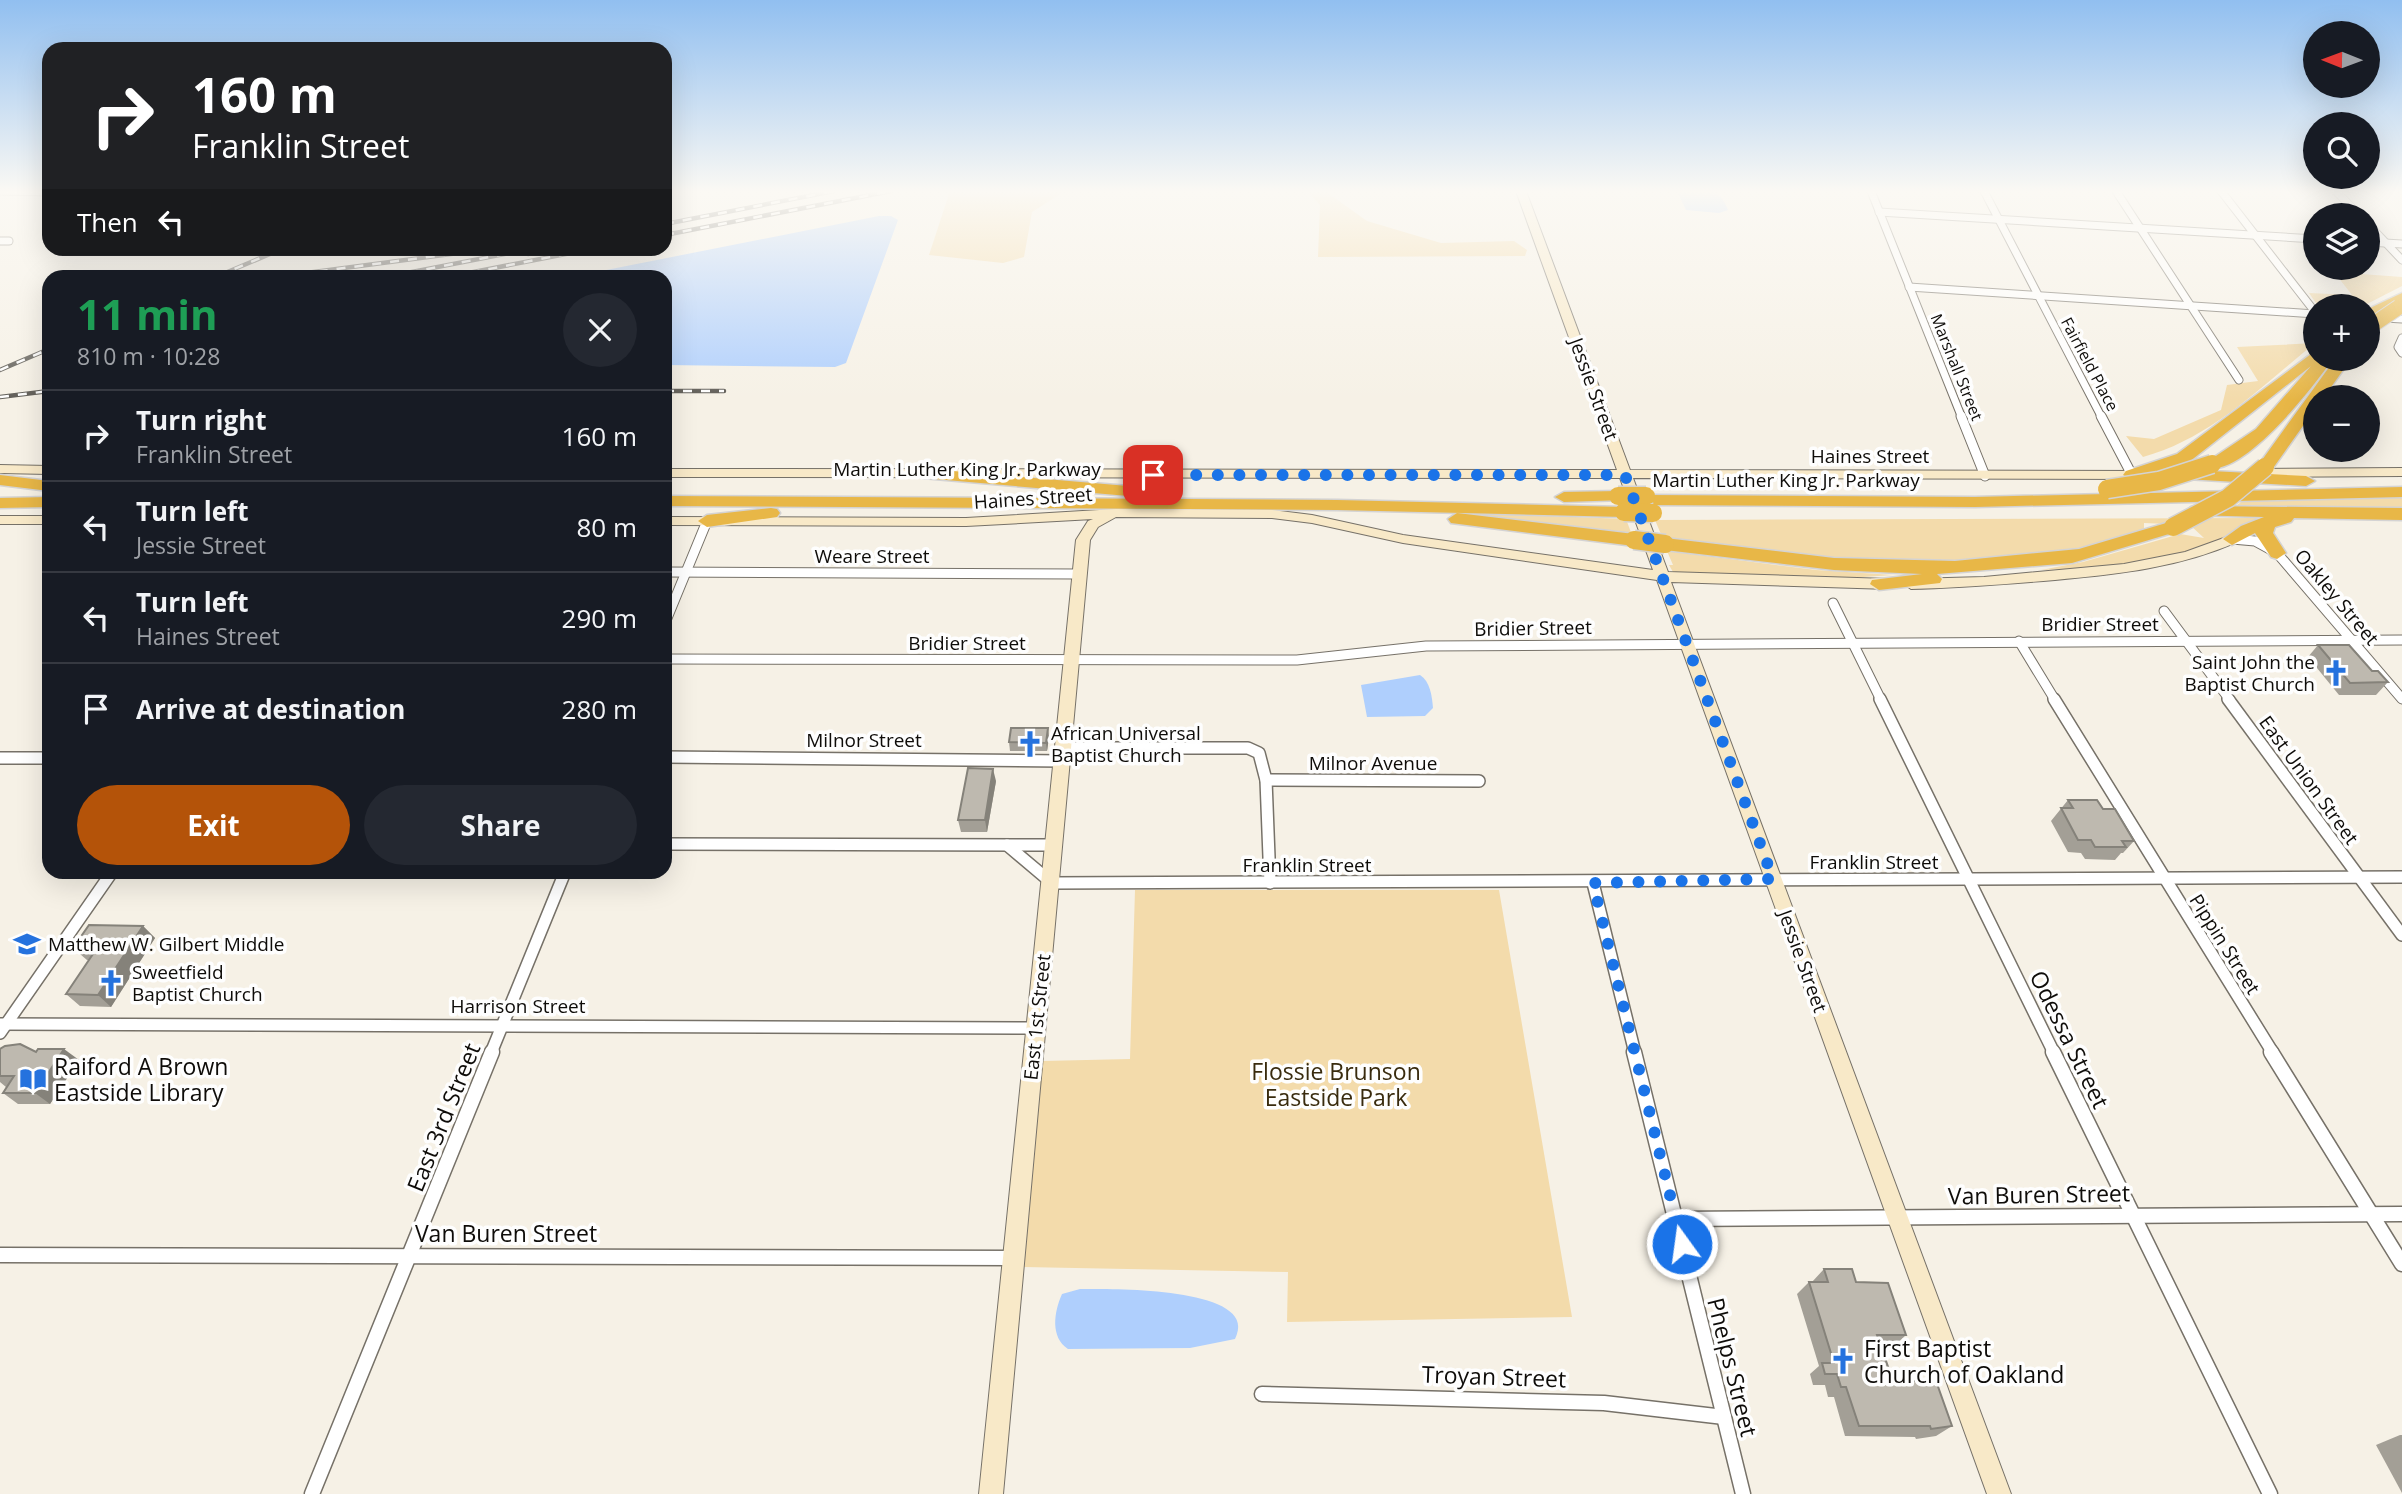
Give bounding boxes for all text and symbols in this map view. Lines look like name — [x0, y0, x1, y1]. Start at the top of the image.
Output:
north arrow — [2303, 21, 2380, 98]
map controls — [2303, 21, 2380, 462]
text: 160 m — [192, 61, 337, 127]
icon: right — [77, 70, 168, 161]
button: search — [2303, 112, 2380, 189]
text: Franklin Street — [192, 124, 409, 167]
icon: left — [152, 203, 190, 241]
button: layers — [2303, 203, 2380, 280]
text: Then — [77, 204, 138, 240]
text: 11 min — [77, 285, 218, 342]
button: close — [563, 293, 637, 367]
button: + — [2303, 294, 2380, 371]
street label: Marshall Street — [1926, 310, 1988, 424]
street label: Fairfield Place — [2056, 313, 2124, 415]
street label: Jessie Street — [1563, 332, 1625, 444]
text: 810 m · 10:28 — [77, 340, 220, 372]
button: − — [2303, 385, 2380, 462]
text: Turn right — [136, 402, 267, 438]
icon: right — [77, 417, 115, 455]
text: 160 m — [562, 418, 637, 454]
text: Franklin Street — [136, 438, 292, 470]
street label: Haines Street — [1811, 443, 1930, 469]
pin — [1123, 445, 1183, 505]
street label: Martin Luther King Jr. Parkway — [833, 456, 1101, 482]
icon: arrive — [1134, 456, 1172, 494]
street label: Martin Luther King Jr. Parkway — [1652, 467, 1920, 493]
street label: Haines Street — [973, 481, 1093, 515]
text: Turn left — [136, 493, 248, 529]
icon: left — [77, 508, 115, 546]
text: 80 m — [576, 509, 637, 545]
text: Jessie Street — [136, 529, 266, 561]
street label: Weare Street — [814, 543, 930, 569]
street label: Oakley Street — [2289, 543, 2385, 651]
text: Turn left — [136, 584, 248, 620]
icon: left — [77, 599, 115, 637]
text: 290 m — [562, 600, 637, 636]
street label: Bridier Street — [2041, 611, 2159, 637]
street label: Bridier Street — [1474, 614, 1592, 642]
text: Haines Street — [136, 620, 280, 652]
street label: Bridier Street — [908, 630, 1026, 656]
place label: Saint John the Baptist Church — [2184, 649, 2315, 697]
church icon: Saint John the Baptist Church — [2321, 658, 2351, 688]
icon: arrive — [77, 690, 115, 728]
text: Arrive at destination — [136, 691, 405, 727]
text: 280 m — [562, 691, 637, 727]
street label: East Union Street — [2253, 710, 2365, 850]
place label: African Universal Baptist Church — [1051, 720, 1201, 768]
street label: Milnor Street — [806, 727, 922, 753]
church icon: African Universal Baptist Church — [1015, 729, 1045, 759]
street label: Milnor Avenue — [1309, 750, 1437, 776]
button: Exit — [77, 785, 350, 865]
button: Share — [364, 785, 637, 865]
street label: Franklin Street — [1809, 849, 1939, 875]
street label: Franklin Street — [1242, 852, 1372, 878]
street label: Pippin Street — [2184, 889, 2266, 999]
street label: Jessie Street — [1772, 904, 1834, 1016]
school or university icon: Matthew W. Gilbert Middle — [12, 929, 42, 959]
place label: Matthew W. Gilbert Middle — [48, 931, 284, 957]
street label: East 1st Street — [1017, 952, 1057, 1081]
place label: Sweetfield Baptist Church — [132, 959, 263, 1007]
street label: Odessa Street — [2023, 965, 2117, 1113]
church icon: Sweetfield Baptist Church — [96, 968, 126, 998]
street label: Harrison Street — [450, 993, 586, 1019]
street label: East 3rd Street — [399, 1038, 487, 1196]
place label: Raiford A Brown Eastside Library — [54, 1050, 228, 1108]
park label: Flossie Brunson Eastside Park — [1251, 1055, 1421, 1113]
library icon: Raiford A Brown Eastside Library — [18, 1064, 48, 1094]
street label: Van Buren Street — [1948, 1176, 2130, 1212]
position arrow — [1645, 1207, 1719, 1281]
street label: Van Buren Street — [415, 1217, 597, 1249]
street label: Phelps Street — [1700, 1294, 1766, 1440]
place label: First Baptist Church of Oakland — [1864, 1332, 2064, 1390]
church icon: First Baptist Church of Oakland — [1828, 1346, 1858, 1376]
street label: Troyan Street — [1421, 1357, 1567, 1395]

